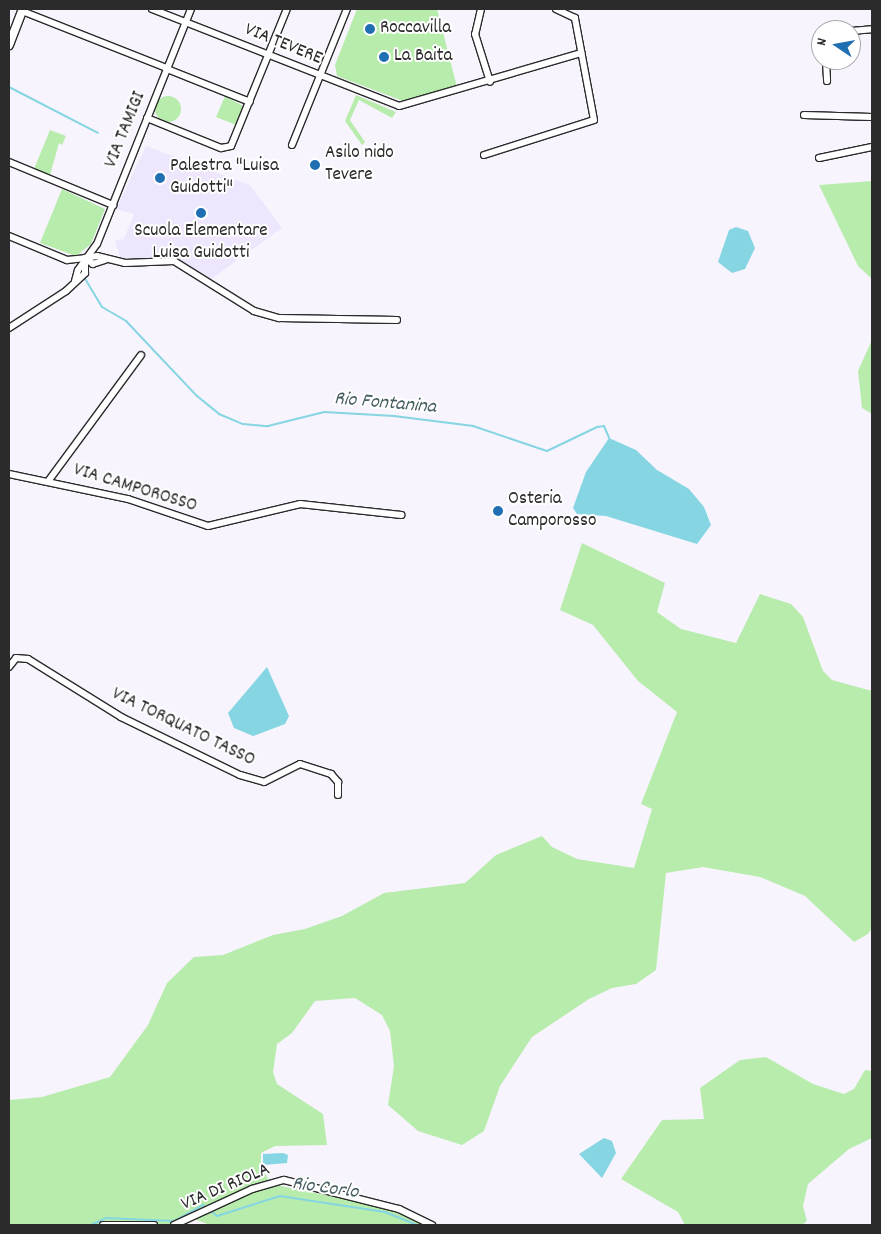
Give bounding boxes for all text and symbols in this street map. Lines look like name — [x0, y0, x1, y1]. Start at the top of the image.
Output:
place label: Roccavilla — [380, 18, 451, 40]
street label: VIA TEVERE — [241, 19, 325, 71]
north arrow — [811, 20, 861, 70]
marker: Roccavilla — [364, 23, 376, 35]
text: N — [812, 37, 833, 48]
place label: La Baita — [394, 46, 452, 68]
marker: La Baita — [378, 51, 390, 63]
street label: VIA TAMIGI — [100, 89, 152, 171]
place label: Asilo nido Tevere — [325, 143, 394, 187]
place label: Palestra "Luisa Guidotti" — [170, 156, 279, 200]
marker: Asilo nido Tevere — [309, 159, 321, 171]
marker: Palestra "Luisa Guidotti" — [154, 172, 166, 184]
marker: Scuola Elementare Luisa Guidotti — [195, 207, 207, 219]
place label: Scuola Elementare Luisa Guidotti — [134, 221, 268, 265]
water label: Rio Fontanina — [333, 388, 437, 420]
street label: VIA CAMPOROSSO — [70, 459, 200, 519]
place label: Osteria Camporosso — [508, 489, 597, 533]
marker: Osteria Camporosso — [492, 505, 504, 517]
street label: VIA TORQUATO TASSO — [108, 683, 258, 773]
street label: VIA DI RIOLA — [178, 1159, 274, 1217]
water label: Rio Corlo — [290, 1172, 360, 1206]

